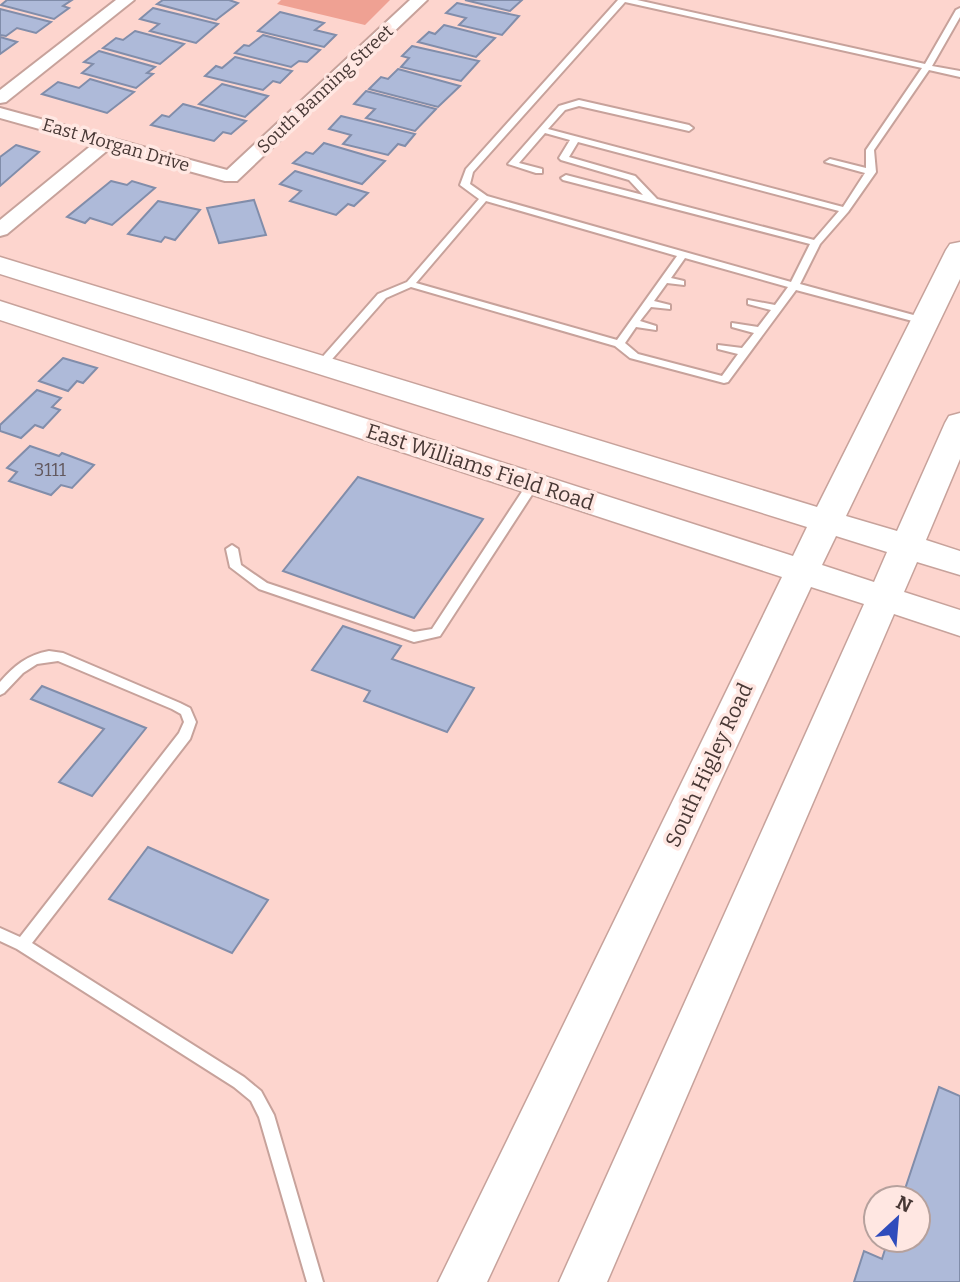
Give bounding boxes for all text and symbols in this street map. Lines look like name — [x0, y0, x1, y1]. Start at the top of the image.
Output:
street label: South Banning Street — [252, 20, 398, 158]
street label: East Morgan Drive — [40, 113, 192, 177]
street label: East Williams Field Road — [363, 418, 597, 516]
house number: 3111 — [34, 459, 67, 481]
street label: South Higley Road — [660, 679, 758, 851]
north arrow — [862, 1184, 932, 1254]
text: N — [893, 1191, 916, 1218]

